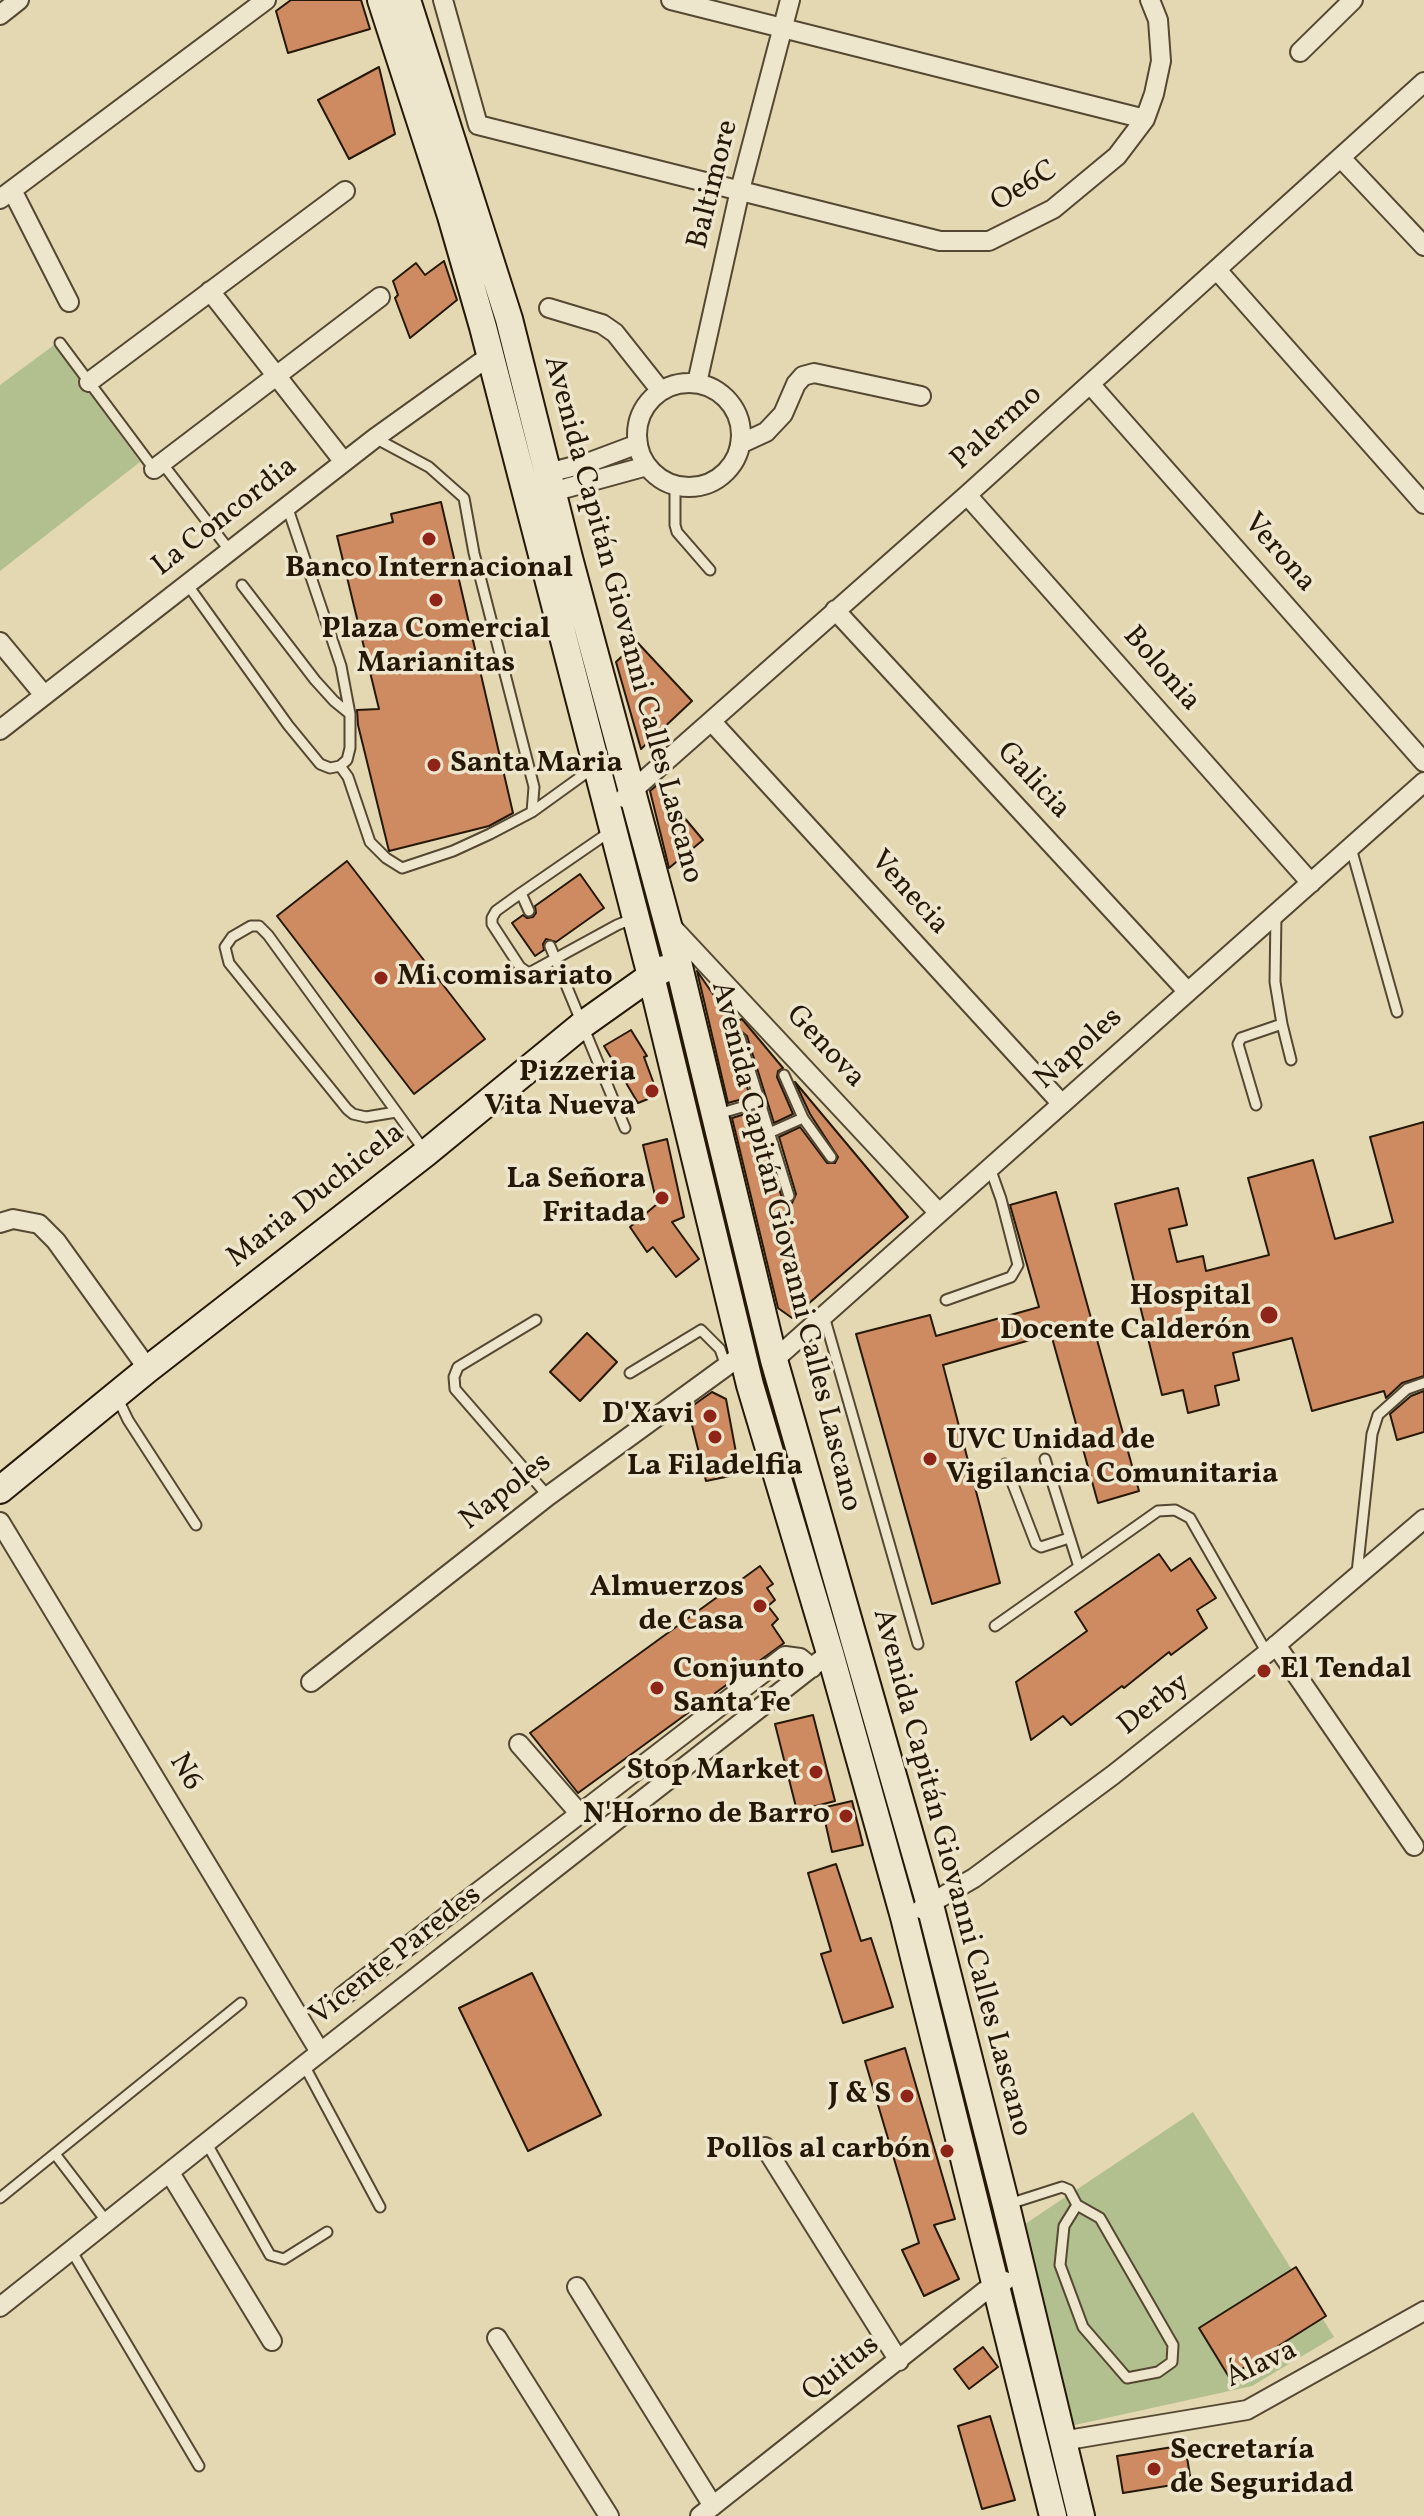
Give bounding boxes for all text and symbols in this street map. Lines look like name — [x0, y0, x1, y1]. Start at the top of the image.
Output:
street label: Baltimore — [682, 117, 748, 253]
street label: Oe6C — [985, 154, 1065, 222]
street label: Avenida Capitán Giovanni Calles Lascano — [533, 352, 709, 888]
street label: Palermo — [945, 379, 1051, 479]
street label: La Concordia — [146, 450, 306, 586]
street label: Verona — [1234, 507, 1322, 601]
marker: Banco Internacional — [420, 530, 438, 548]
place label: Banco Internacional — [285, 552, 573, 588]
marker: Plaza Comercial Marianitas — [427, 591, 445, 609]
place label: Plaza Comercial Marianitas — [322, 613, 550, 684]
street label: Bolonia — [1113, 620, 1207, 720]
street label: Galicia — [987, 736, 1077, 828]
place label: Santa Maria — [450, 747, 623, 783]
marker: Santa Maria — [425, 756, 443, 774]
street label: Venecia — [861, 844, 955, 944]
place label: Mi comisariato — [397, 960, 613, 996]
marker: Mi comisariato — [372, 969, 390, 987]
street label: Avenida Capitán Giovanni Calles Lascano — [701, 978, 867, 1516]
street label: Genova — [777, 999, 871, 1097]
street label: Napoles — [1029, 1001, 1131, 1099]
place label: Pizzeria Vita Nueva — [484, 1056, 636, 1126]
marker: Pizzeria Vita Nueva — [643, 1082, 661, 1100]
street label: Maria Duchicela — [221, 1117, 413, 1277]
place label: La Señora Fritada — [507, 1163, 646, 1234]
marker: La Señora Fritada — [653, 1189, 671, 1207]
place label: Hospital Docente Calderón — [1000, 1280, 1251, 1350]
marker: Hospital Docente Calderón — [1258, 1304, 1280, 1326]
place label: D'Xavi — [602, 1398, 694, 1434]
marker: D'Xavi — [701, 1407, 719, 1425]
place label: UVC Unidad de Vigilancia Comunitaria — [946, 1424, 1278, 1494]
marker: La Filadelfia — [706, 1428, 724, 1446]
street label: Napoles — [454, 1446, 560, 1540]
place label: La Filadelfia — [627, 1450, 803, 1486]
marker: UVC Unidad de Vigilancia Comunitaria — [921, 1450, 939, 1468]
place label: Almuerzos de Casa — [590, 1571, 744, 1642]
marker: Almuerzos de Casa — [751, 1597, 769, 1615]
street label: Avenida Capitán Giovanni Calles Lascano — [862, 1605, 1038, 2141]
place label: Conjunto Santa Fe — [673, 1653, 804, 1724]
place label: El Tendal — [1280, 1653, 1412, 1689]
marker: El Tendal — [1255, 1662, 1273, 1680]
street label: Derby — [1112, 1667, 1198, 1745]
marker: Conjunto Santa Fe — [648, 1679, 666, 1697]
street label: N6 — [159, 1748, 209, 1798]
place label: Stop Market — [626, 1754, 800, 1790]
marker: Stop Market — [807, 1763, 825, 1781]
place label: N'Horno de Barro — [583, 1798, 830, 1834]
marker: N'Horno de Barro — [837, 1807, 855, 1825]
street label: Vicente Paredes — [304, 1879, 490, 2035]
place label: J & S — [828, 2078, 891, 2114]
marker: J & S — [898, 2087, 916, 2105]
place label: Pollos al carbón — [706, 2133, 931, 2169]
marker: Pollos al carbón — [938, 2142, 956, 2160]
street label: Quitus — [796, 2329, 888, 2411]
street label: Álava — [1220, 2334, 1304, 2398]
place label: Secretaría de Seguridad — [1170, 2434, 1354, 2504]
marker: Secretaría de Seguridad — [1145, 2460, 1163, 2478]

